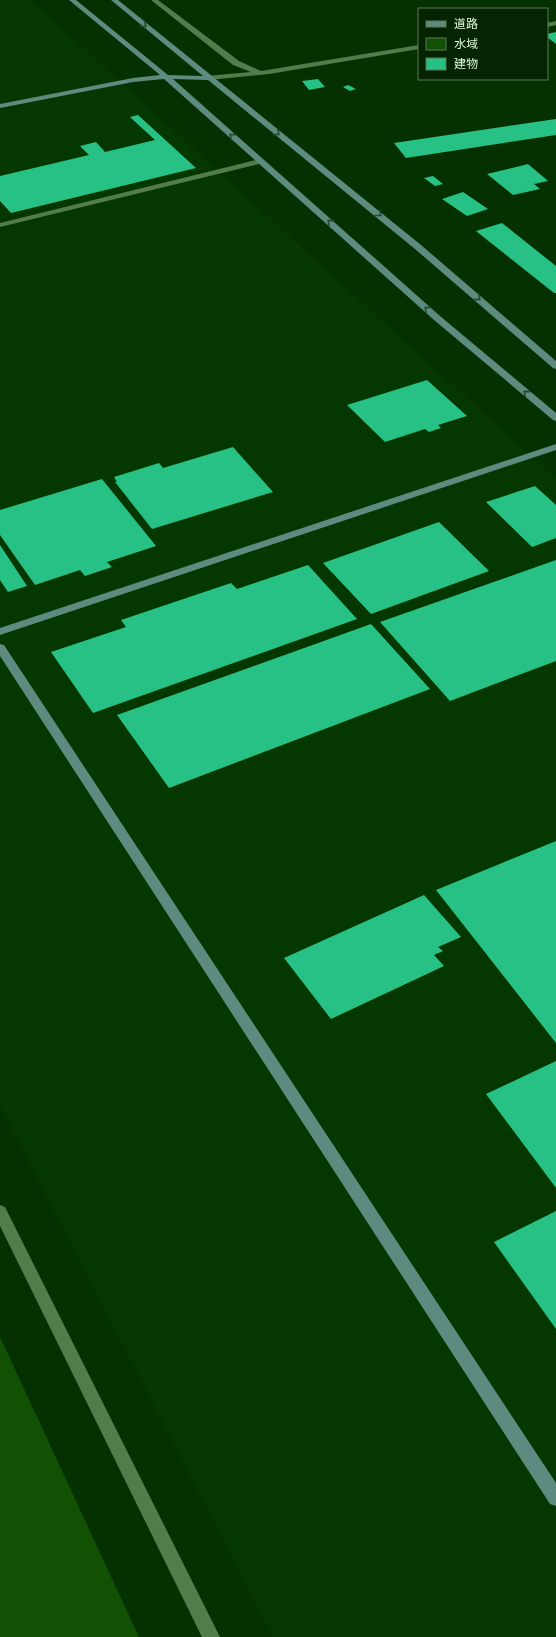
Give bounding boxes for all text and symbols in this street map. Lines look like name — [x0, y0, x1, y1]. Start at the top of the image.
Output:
legend — [418, 8, 548, 80]
text: 道路 — [454, 16, 478, 31]
one-way arrow — [139, 20, 146, 27]
text: 水域 — [454, 36, 478, 51]
text: 建物 — [454, 56, 478, 71]
one-way arrow — [273, 128, 280, 135]
one-way arrow — [230, 134, 237, 141]
one-way arrow — [374, 210, 381, 217]
one-way arrow — [327, 220, 334, 227]
one-way arrow — [473, 294, 481, 301]
one-way arrow — [424, 306, 432, 313]
one-way arrow — [523, 390, 531, 397]

